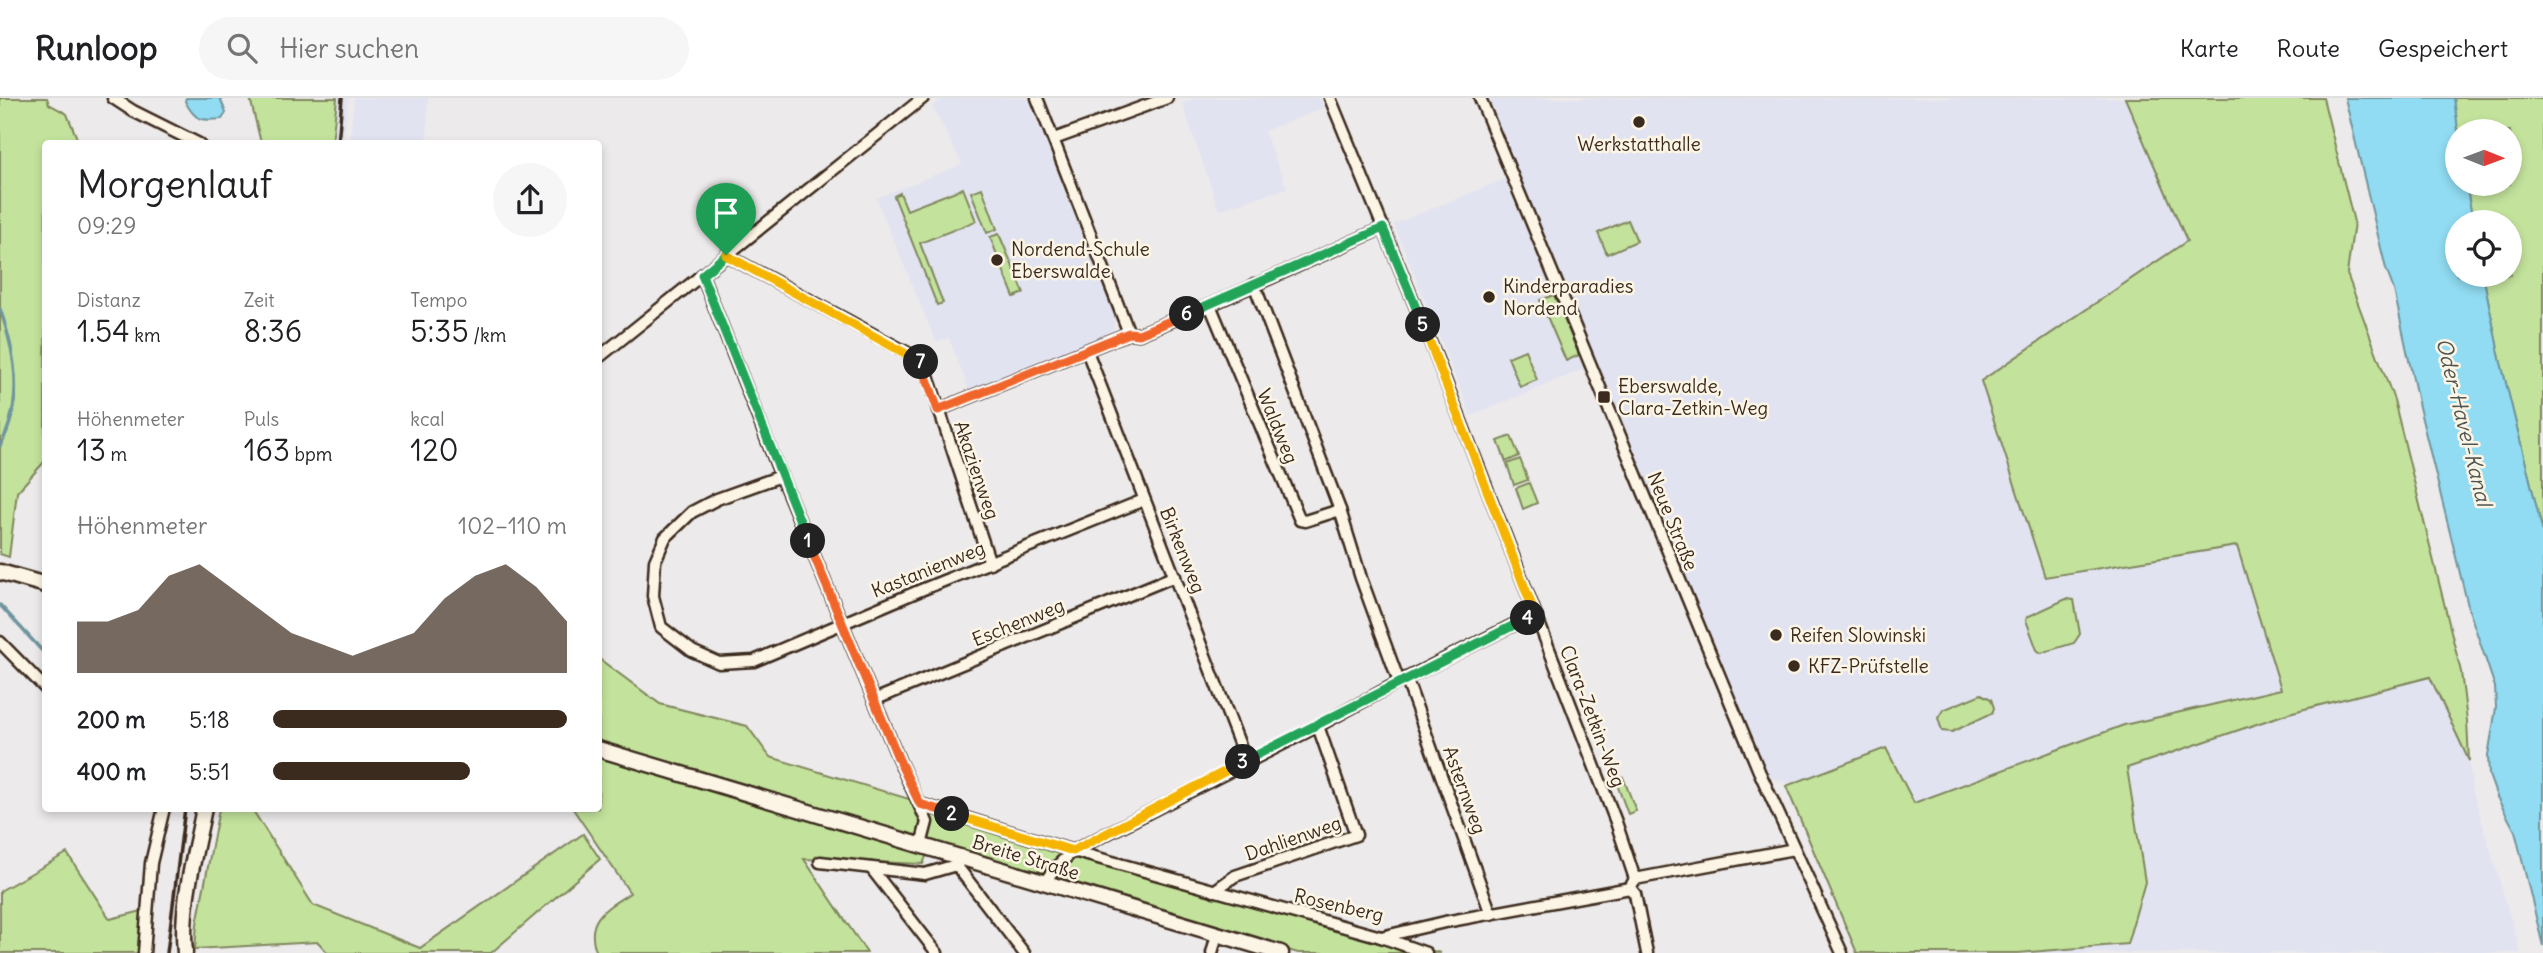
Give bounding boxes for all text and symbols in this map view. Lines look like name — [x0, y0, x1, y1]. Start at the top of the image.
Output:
search box — [199, 17, 689, 80]
text: Runloop — [35, 27, 157, 69]
icon: search — [223, 29, 261, 67]
text: Hier suchen — [279, 32, 419, 65]
text: Karte — [2180, 33, 2239, 63]
text: Route — [2277, 33, 2340, 63]
text: Gespeichert — [2378, 33, 2508, 63]
marker: Werkstatthalle — [1631, 114, 1647, 130]
north arrow — [2445, 119, 2522, 196]
map controls — [2445, 119, 2522, 287]
place label: Werkstatthalle — [1577, 132, 1701, 156]
text: Morgenlauf — [77, 161, 272, 208]
button: share — [493, 163, 567, 237]
pin — [696, 183, 756, 255]
icon: arrive — [707, 194, 745, 232]
button: locate — [2445, 210, 2522, 287]
text: 09:29 — [77, 211, 136, 240]
place label: Nordend-Schule Eberswalde — [1011, 237, 1150, 283]
marker: Nordend-Schule Eberswalde — [989, 252, 1005, 268]
place label: Kinderparadies Nordend — [1503, 274, 1633, 320]
text: Distanz — [77, 288, 141, 312]
text: Zeit — [244, 288, 275, 312]
text: Tempo — [410, 288, 467, 312]
marker: Kinderparadies Nordend — [1481, 289, 1497, 305]
pin: 6 — [1170, 296, 1204, 332]
text: 6 — [1181, 301, 1192, 325]
pin: 5 — [1406, 308, 1440, 342]
text: 1.54 — [77, 312, 130, 350]
text: 8:36 — [244, 312, 302, 350]
text: 5:35 — [410, 312, 469, 350]
text: 5 — [1417, 312, 1428, 336]
text: km — [130, 323, 161, 347]
text: /km — [469, 323, 506, 347]
water label: Oder-Havel-Kanal — [2430, 335, 2499, 512]
pin: 7 — [904, 344, 939, 380]
text: 7 — [916, 349, 925, 373]
place label: Eberswalde, Clara-Zetkin-Weg — [1618, 374, 1768, 420]
street label: Waldweg — [1252, 385, 1304, 467]
marker: Eberswalde, Clara-Zetkin-Weg — [1596, 389, 1612, 405]
text: Höhenmeter — [77, 407, 185, 431]
text: Puls — [244, 407, 279, 431]
text: kcal — [410, 407, 445, 431]
street label: Akazienweg — [949, 417, 1005, 523]
text: 13 — [77, 431, 106, 469]
text: 163 — [244, 431, 290, 469]
text: 120 — [410, 431, 458, 469]
text: m — [106, 442, 127, 466]
text: bpm — [290, 442, 332, 466]
street label: Neue Straße — [1642, 468, 1704, 574]
street label: Birkenweg — [1155, 503, 1211, 597]
text: Höhenmeter — [77, 511, 207, 540]
text: 102–110 m — [458, 511, 567, 540]
pin: 1 — [790, 524, 826, 558]
text: 1 — [804, 528, 811, 552]
street label: Kastanienweg — [868, 535, 988, 603]
street label: Eschenweg — [968, 593, 1068, 651]
pin: 4 — [1510, 601, 1546, 636]
text: 4 — [1522, 605, 1533, 629]
place label: Reifen Slowinski — [1790, 623, 1926, 647]
marker: Reifen Slowinski — [1768, 627, 1784, 643]
street label: Clara-Zetkin-Weg — [1555, 642, 1631, 790]
place label: KFZ-Prüfstelle — [1808, 654, 1929, 678]
marker: KFZ-Prüfstelle — [1786, 658, 1802, 674]
text: 200 m — [77, 705, 146, 734]
text: 5:18 — [189, 705, 230, 734]
street label: Asternweg — [1438, 743, 1492, 837]
pin: 3 — [1226, 744, 1260, 780]
text: 3 — [1237, 749, 1248, 773]
text: 400 m — [77, 757, 146, 786]
text: 5:51 — [189, 757, 230, 786]
pin: 2 — [934, 796, 970, 832]
text: 2 — [946, 801, 957, 825]
street label: Dahlienweg — [1241, 810, 1345, 866]
street label: Breite Straße — [970, 829, 1082, 885]
street label: Rosenberg — [1292, 883, 1386, 927]

